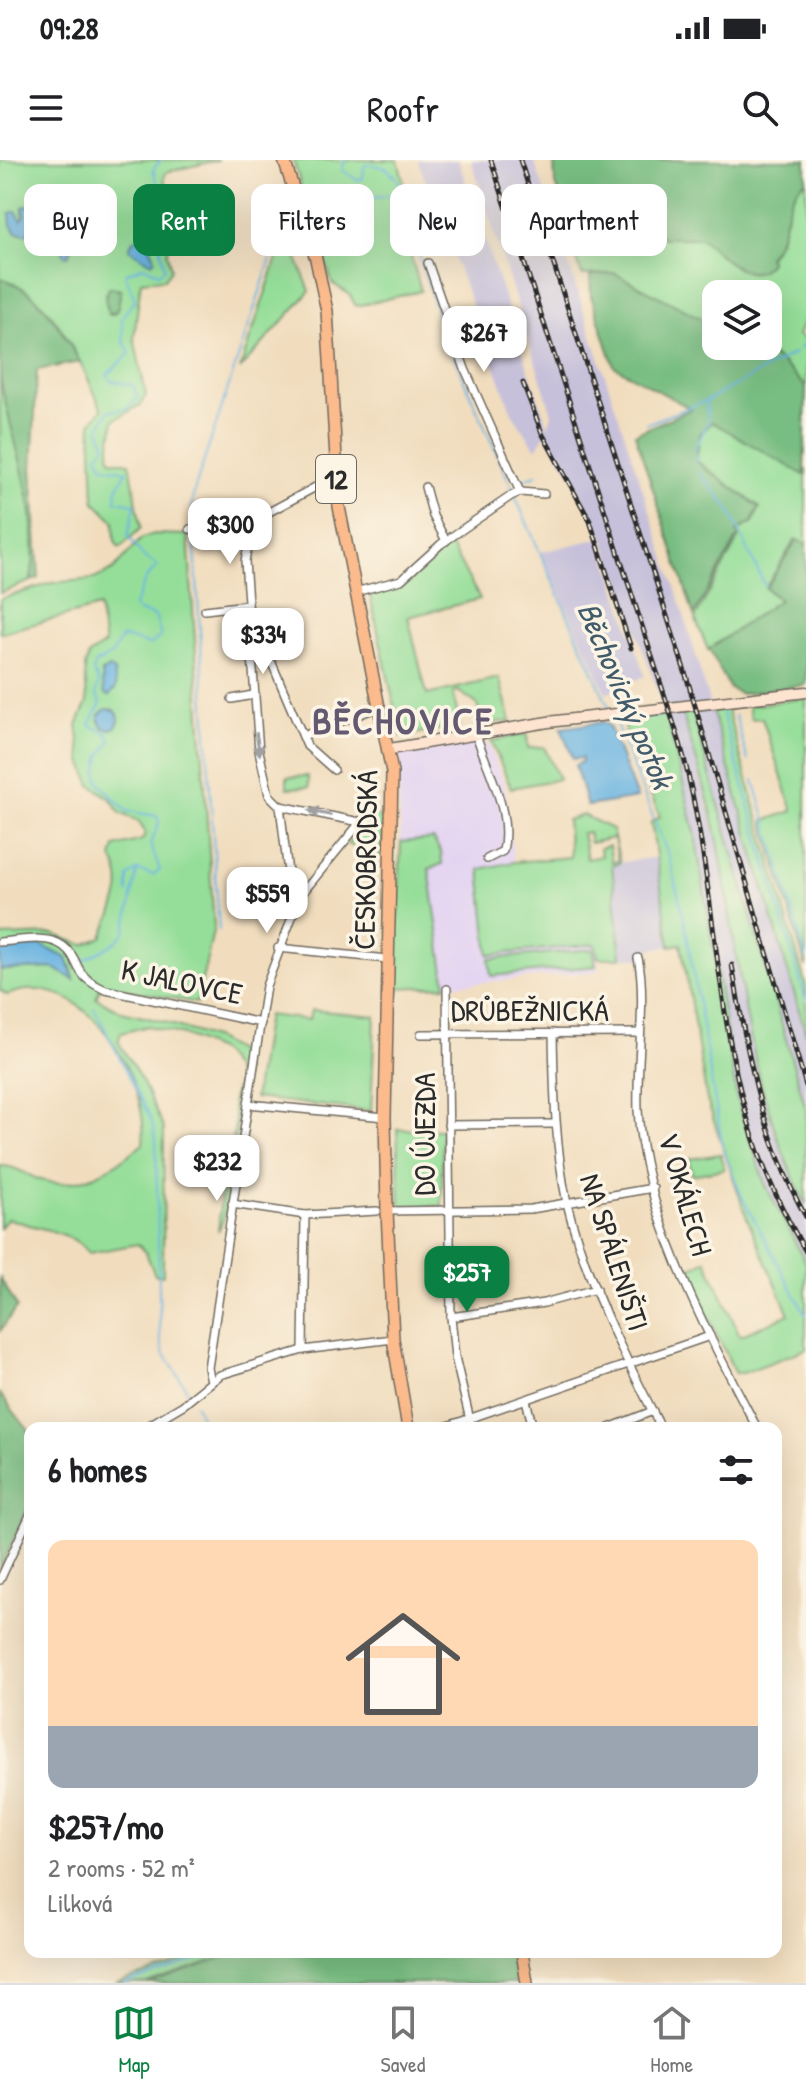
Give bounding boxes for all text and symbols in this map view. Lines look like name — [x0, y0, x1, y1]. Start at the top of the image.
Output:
text: 09:28 — [40, 8, 98, 48]
text: Roofr — [367, 84, 439, 133]
icon: menu — [24, 86, 68, 130]
icon: search — [738, 86, 782, 130]
chip: Buy — [24, 184, 117, 256]
chip: Rent — [133, 184, 235, 256]
chip: Filters — [251, 184, 374, 256]
chip: New — [390, 184, 485, 256]
chip: Apartment — [501, 184, 667, 256]
map controls — [702, 280, 782, 360]
button: layers — [702, 280, 782, 360]
pin: $267 — [437, 306, 531, 374]
text: $267 — [460, 314, 508, 349]
road number: 12 — [316, 455, 356, 503]
pin: $300 — [183, 498, 277, 566]
text: $300 — [206, 506, 254, 541]
water label: Běchovický potok — [568, 595, 686, 797]
pin: $334 — [216, 608, 310, 676]
text: $334 — [240, 616, 286, 651]
district label: BĚCHOVICE — [312, 694, 494, 746]
one-way arrow — [252, 731, 265, 756]
street label: ČESKOBRODSKÁ — [343, 769, 387, 950]
one-way arrow — [308, 806, 333, 819]
pin: $559 — [220, 867, 314, 935]
text: $559 — [245, 875, 289, 910]
street label: K JALOVCE — [118, 949, 246, 1013]
street label: DRŮBEŽNICKÁ — [451, 990, 609, 1030]
street label: DO ÚJEZDA — [404, 1072, 444, 1195]
street label: V OKÁLECH — [649, 1128, 723, 1260]
pin: $232 — [170, 1135, 264, 1203]
text: $232 — [192, 1143, 242, 1178]
street label: NA SPÁLENIŠTI — [571, 1168, 659, 1336]
pin: $257 — [420, 1246, 514, 1314]
text: $257 — [442, 1254, 492, 1289]
text: 6 homes — [48, 1447, 147, 1493]
icon: filters — [714, 1448, 758, 1492]
icon: home — [331, 1592, 475, 1736]
text: $257/mo — [48, 1804, 164, 1850]
text: 2 rooms · 52 m² — [48, 1850, 195, 1885]
text: Lilková — [48, 1885, 112, 1920]
tab: Map — [112, 2001, 156, 2079]
tab: Saved — [381, 2001, 425, 2079]
tab: Home — [650, 2001, 694, 2079]

